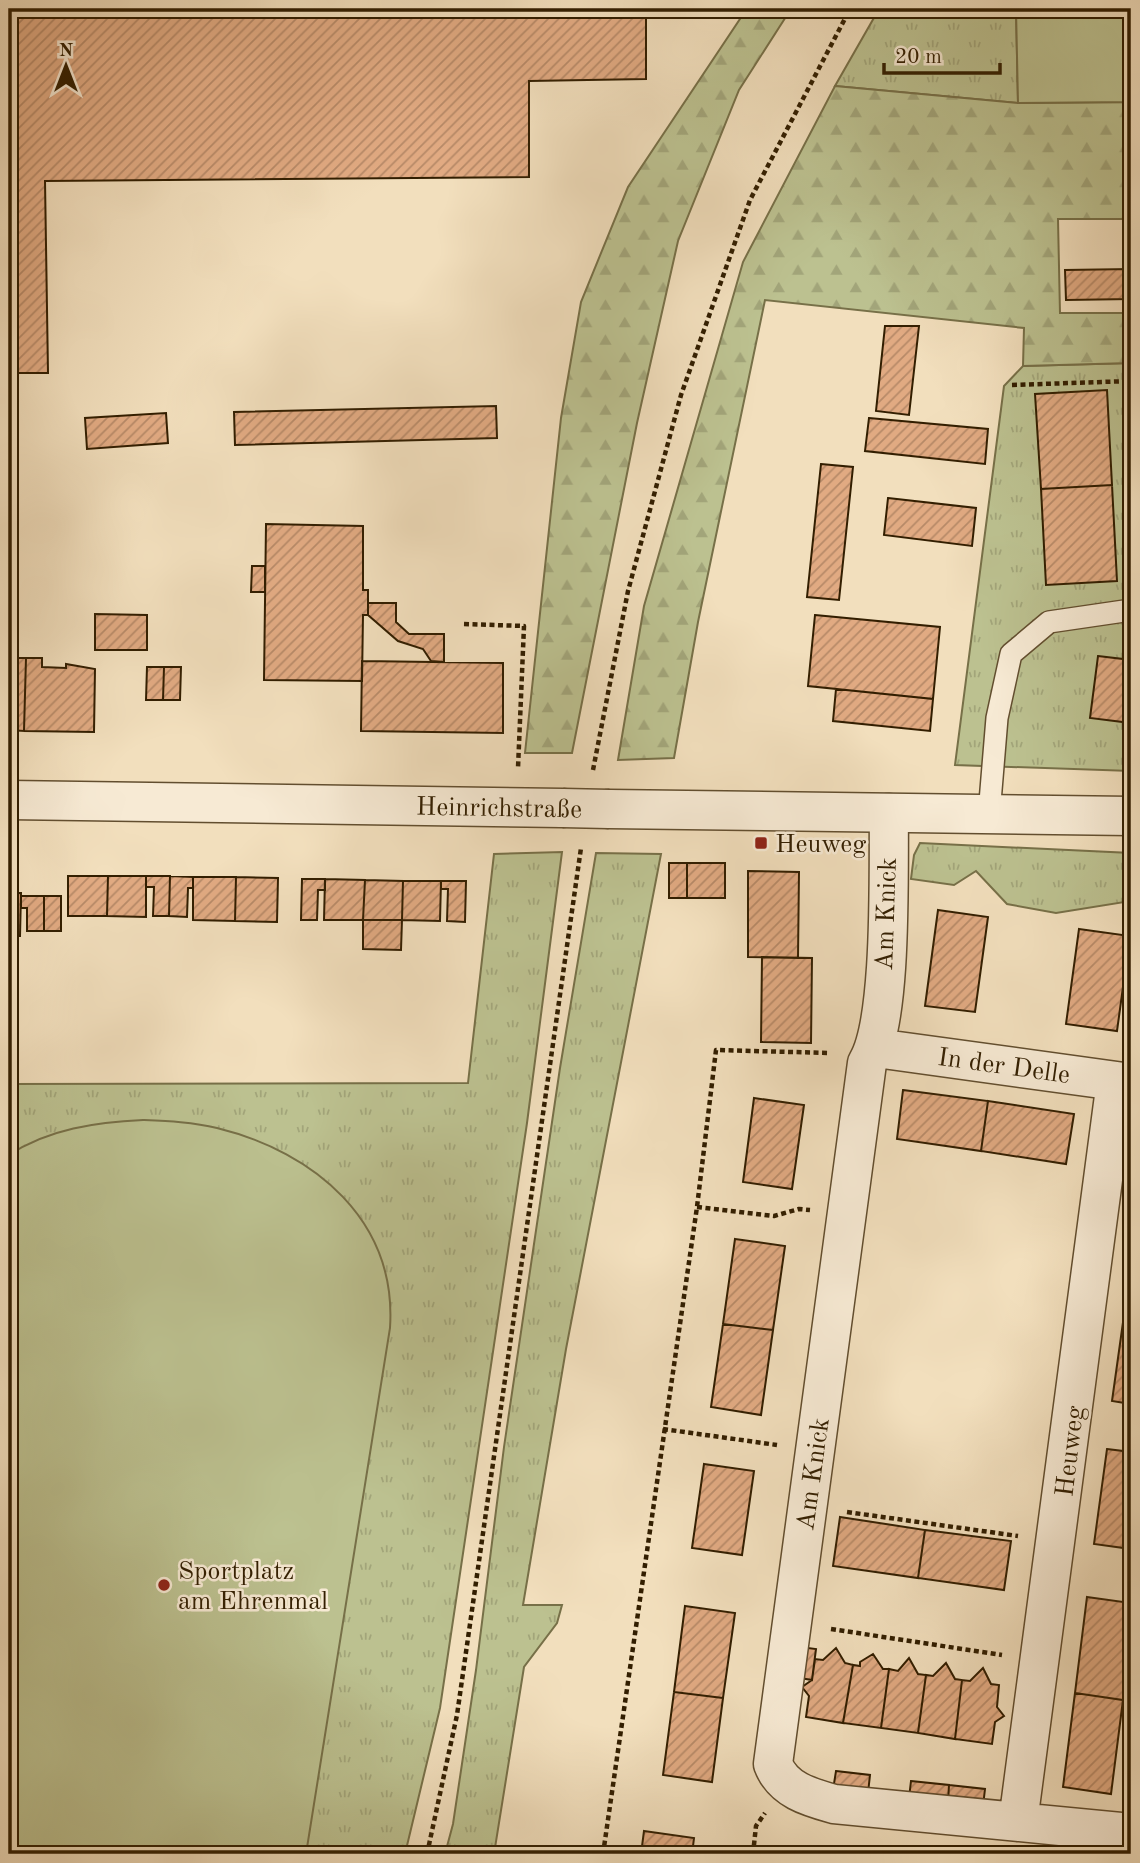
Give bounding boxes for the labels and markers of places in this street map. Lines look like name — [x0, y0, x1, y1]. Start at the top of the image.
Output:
place label: Heuweg — [775, 832, 866, 858]
marker: Heuweg — [753, 835, 769, 851]
place label: Sportplatz am Ehrenmal — [178, 1559, 328, 1615]
marker: Sportplatz am Ehrenmal — [156, 1577, 172, 1593]

